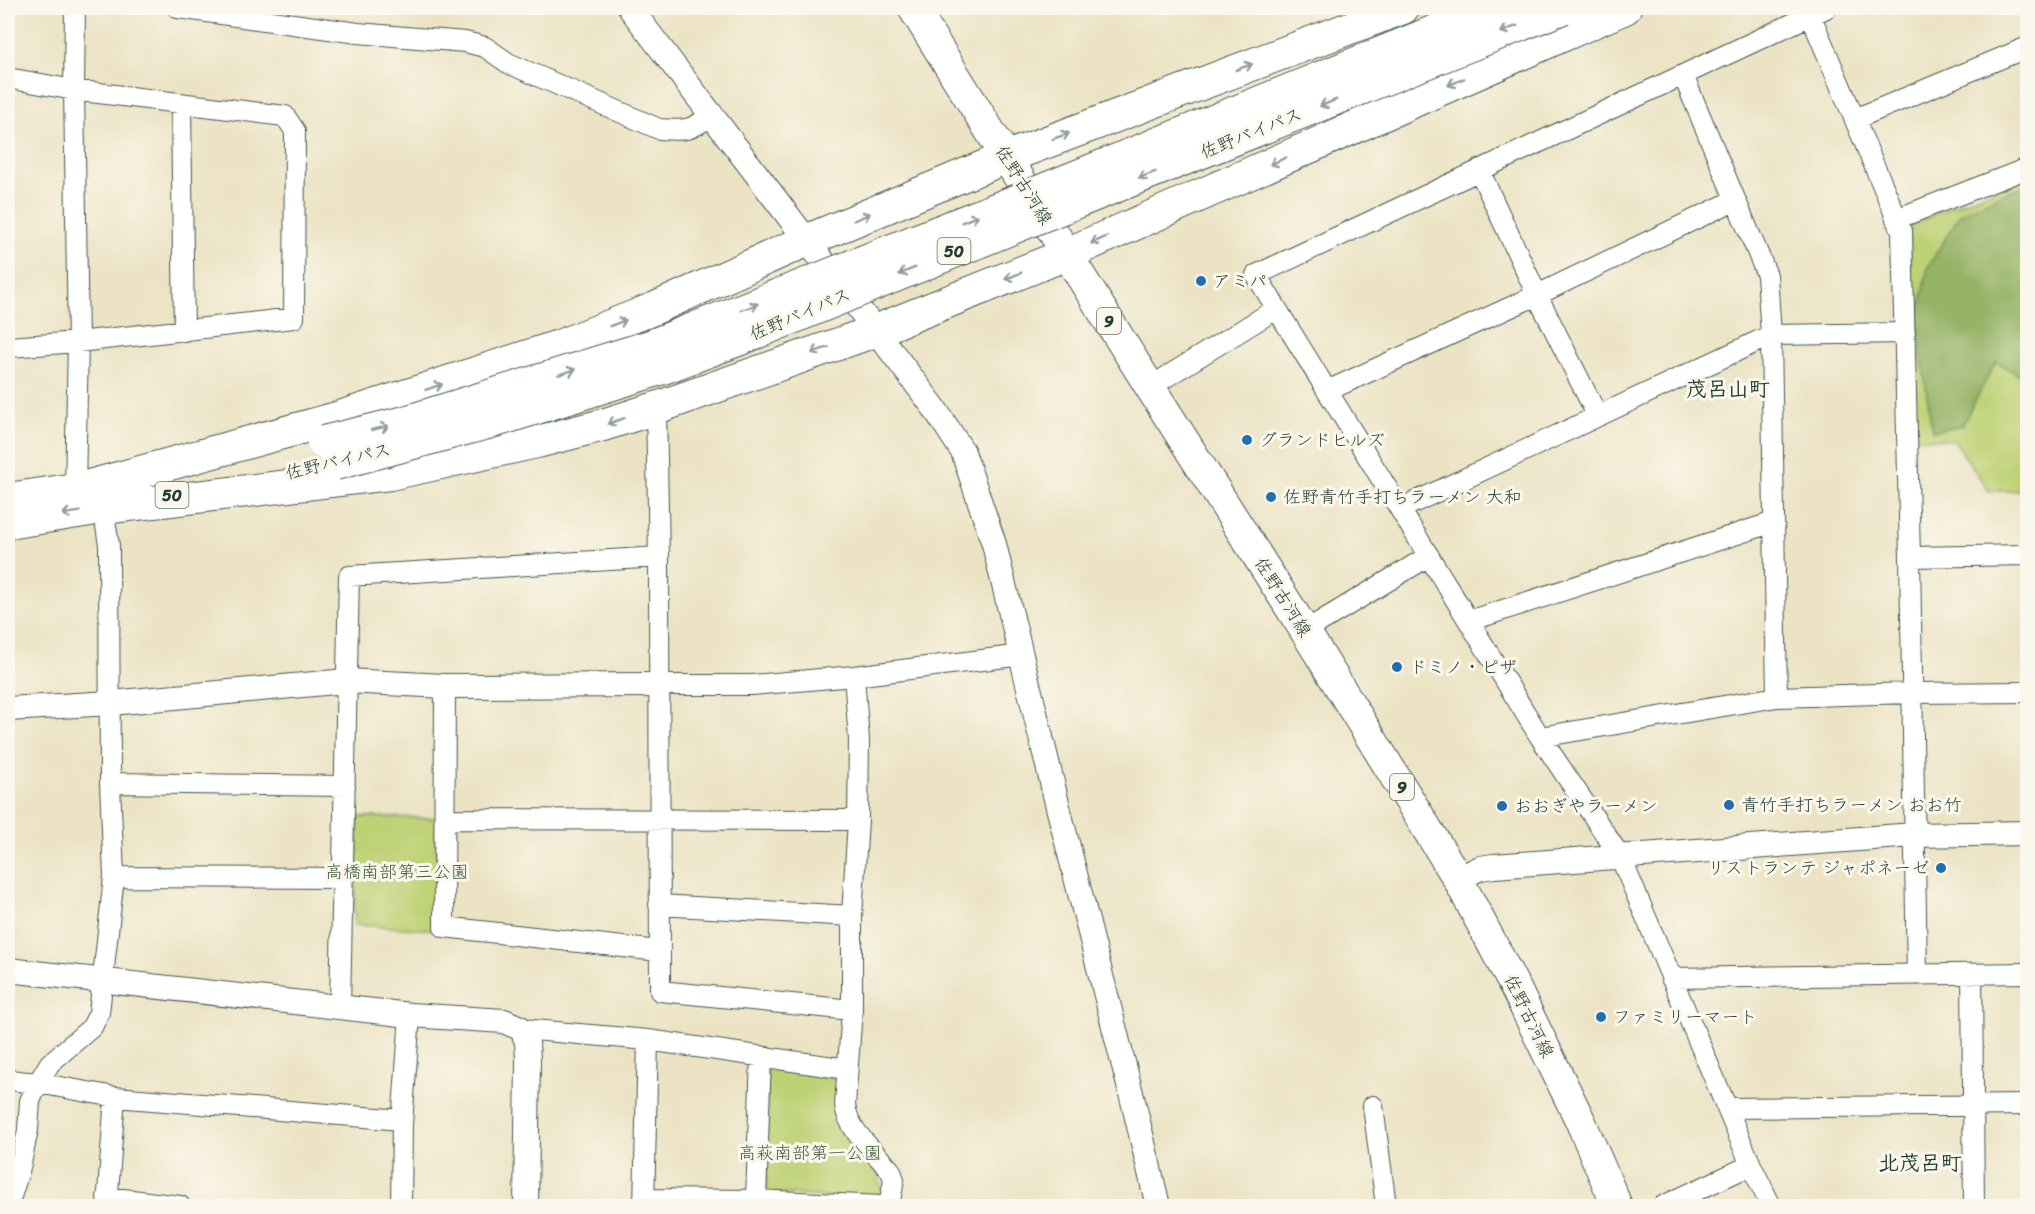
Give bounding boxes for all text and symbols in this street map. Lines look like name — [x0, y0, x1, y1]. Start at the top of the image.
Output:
one-way arrow — [1500, 24, 1518, 35]
one-way arrow — [1234, 61, 1252, 72]
one-way arrow — [1447, 78, 1465, 89]
street label: 佐野バイパス — [1195, 98, 1307, 168]
one-way arrow — [1319, 98, 1337, 109]
one-way arrow — [1051, 130, 1070, 141]
street label: 佐野古河線 — [987, 138, 1061, 232]
one-way arrow — [1269, 156, 1287, 167]
one-way arrow — [1138, 170, 1156, 181]
one-way arrow — [852, 211, 870, 222]
one-way arrow — [961, 213, 979, 224]
one-way arrow — [1091, 235, 1109, 246]
road number: 50 — [938, 238, 970, 264]
place label: アミパ — [1213, 265, 1267, 297]
one-way arrow — [898, 266, 917, 277]
one-way arrow — [1004, 271, 1023, 282]
marker: アミパ — [1194, 274, 1208, 288]
street label: 佐野バイパス — [744, 278, 856, 350]
one-way arrow — [740, 301, 759, 312]
road number: 9 — [1097, 308, 1121, 334]
one-way arrow — [608, 317, 627, 328]
one-way arrow — [811, 345, 830, 356]
one-way arrow — [557, 366, 576, 377]
district label: 茂呂山町 — [1686, 370, 1770, 408]
one-way arrow — [424, 381, 443, 392]
one-way arrow — [607, 416, 626, 427]
one-way arrow — [370, 422, 389, 433]
place label: グランドヒルズ — [1259, 424, 1385, 456]
street label: 佐野バイパス — [282, 433, 394, 489]
marker: グランドヒルズ — [1240, 433, 1254, 447]
place label: 佐野青竹手打ちラーメン 大和 — [1283, 481, 1522, 513]
road number: 50 — [156, 482, 188, 508]
marker: 佐野青竹手打ちラーメン 大和 — [1264, 490, 1278, 504]
one-way arrow — [62, 508, 82, 519]
street label: 佐野古河線 — [1246, 550, 1320, 644]
place label: ドミノ・ピザ — [1409, 651, 1517, 683]
marker: ドミノ・ピザ — [1390, 660, 1404, 674]
road number: 9 — [1390, 774, 1414, 800]
place label: 青竹手打ちラーメン おお竹 — [1741, 789, 1962, 821]
place label: おおぎやラーメン — [1514, 790, 1658, 822]
marker: 青竹手打ちラーメン おお竹 — [1722, 798, 1736, 812]
marker: おおぎやラーメン — [1495, 799, 1509, 813]
place label: リストランテ ジャポネーゼ — [1707, 852, 1929, 884]
park label: 高橋南部第三公園 — [325, 856, 469, 888]
marker: リストランテ ジャポネーゼ — [1934, 861, 1948, 875]
street label: 佐野古河線 — [1495, 969, 1563, 1063]
place label: ファミリーマート — [1613, 1001, 1757, 1033]
marker: ファミリーマート — [1594, 1010, 1608, 1024]
park label: 高萩南部第一公園 — [738, 1137, 882, 1169]
district label: 北茂呂町 — [1878, 1144, 1962, 1182]

